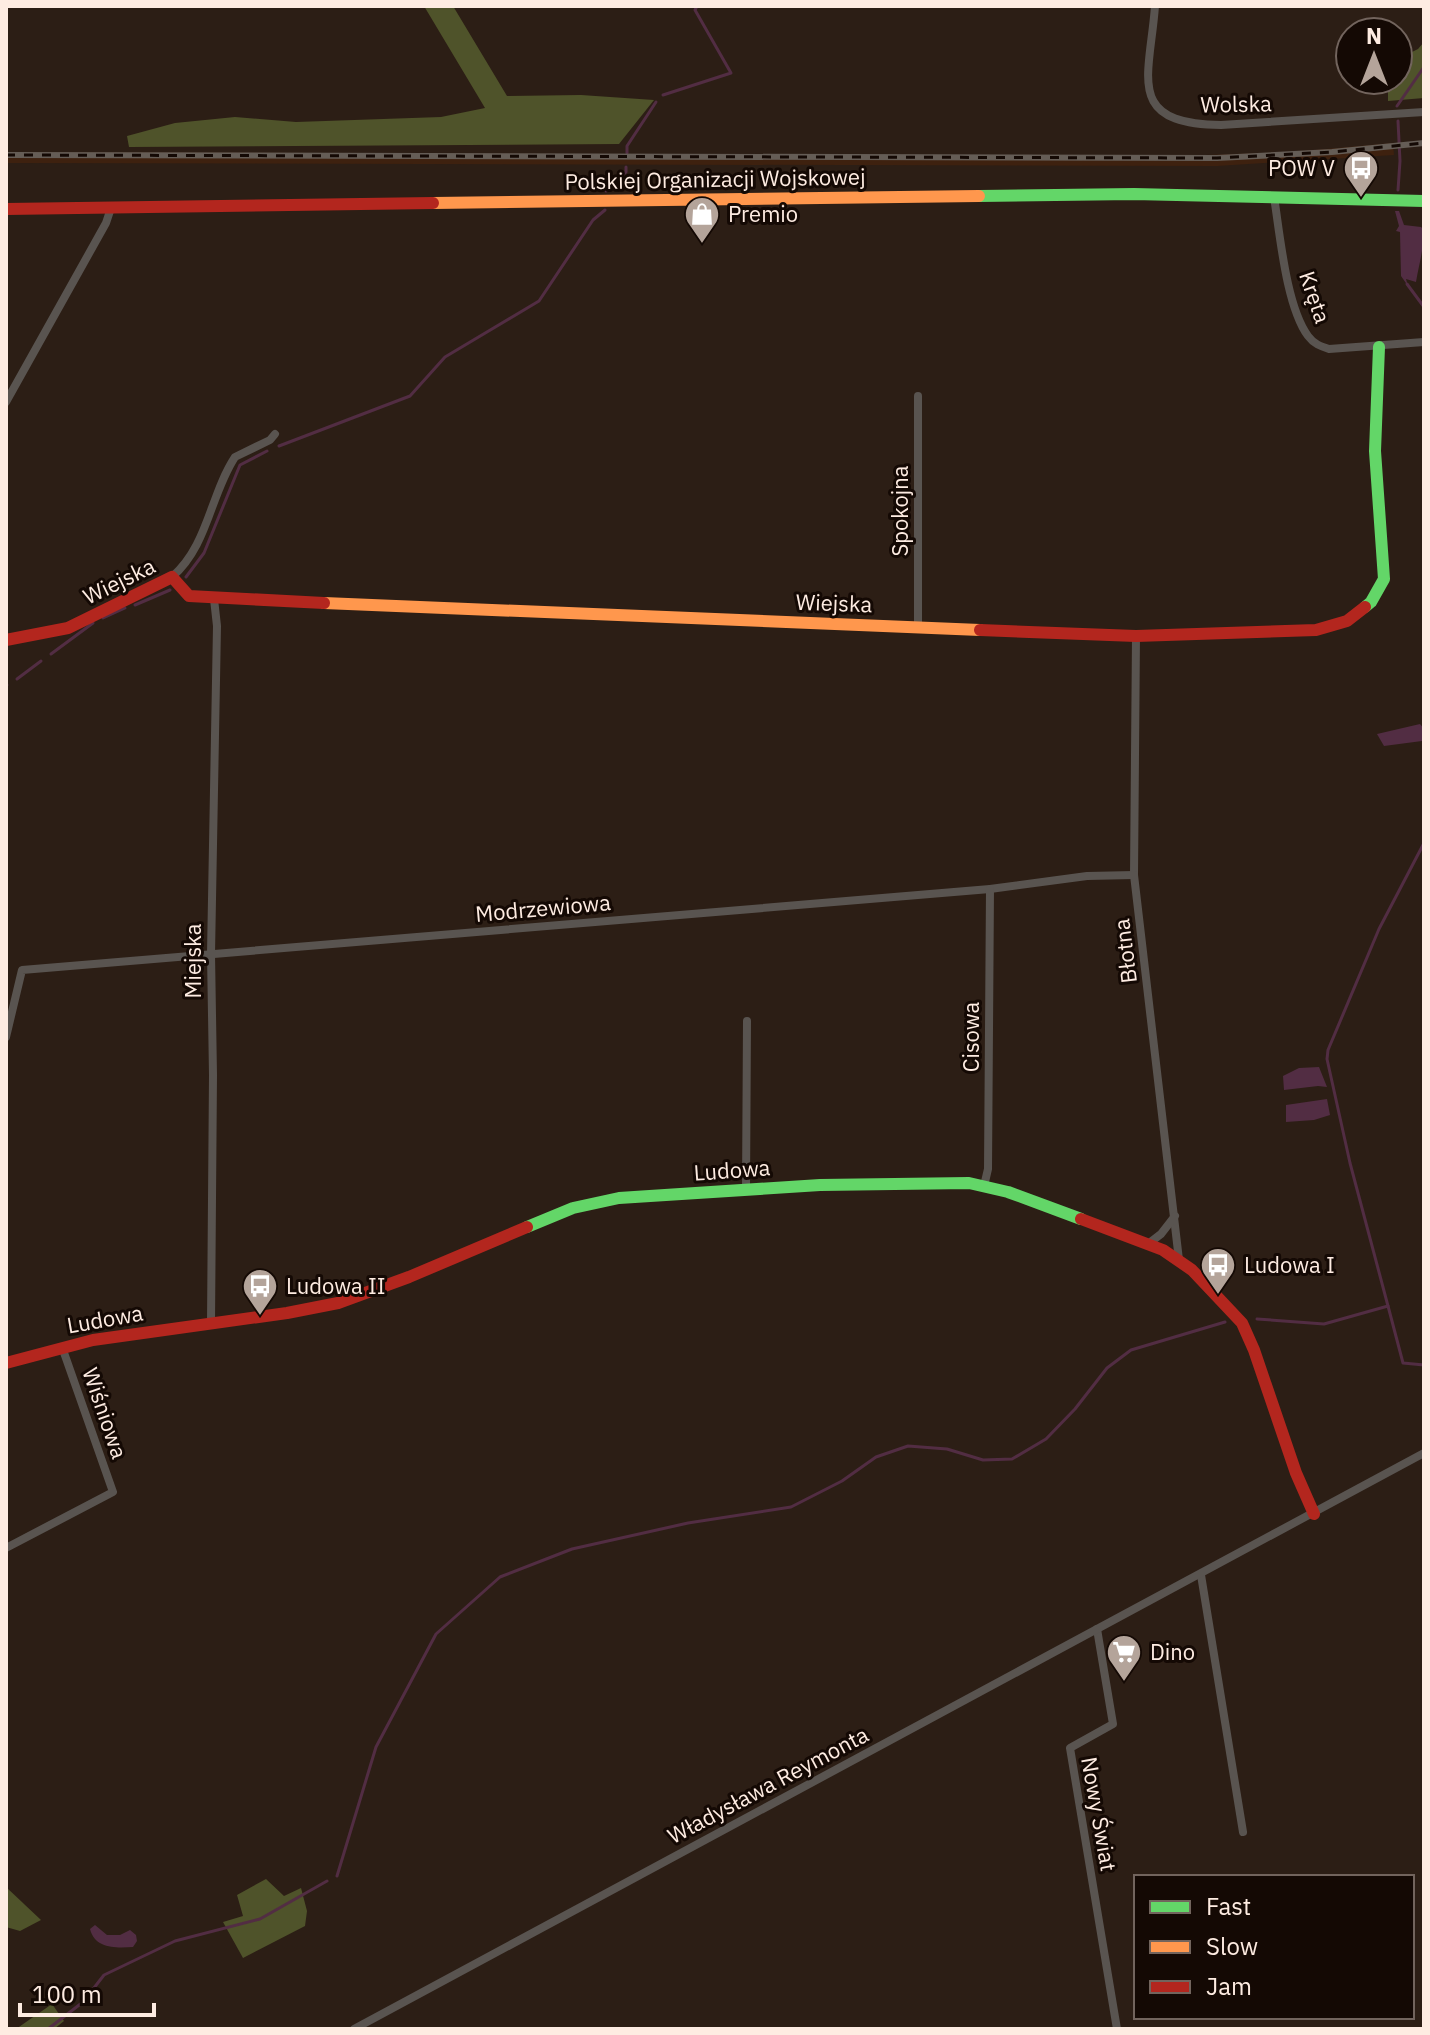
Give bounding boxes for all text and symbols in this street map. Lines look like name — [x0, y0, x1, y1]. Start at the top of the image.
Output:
north arrow — [1334, 16, 1414, 96]
text: N — [1366, 21, 1382, 50]
street label: Wolska — [1200, 88, 1272, 119]
bus stop icon: POW V — [1342, 149, 1380, 199]
place label: POW V — [1268, 153, 1335, 182]
street label: Polskiej Organizacji Wojskowej — [564, 161, 866, 196]
shop icon: Premio — [683, 195, 721, 245]
place label: Premio — [728, 199, 798, 228]
street label: Kręta — [1293, 267, 1338, 327]
street label: Spokojna — [885, 465, 914, 557]
street label: Wiejska — [78, 551, 160, 610]
street label: Wiejska — [795, 587, 873, 618]
street label: Modrzewiowa — [474, 887, 612, 928]
street label: Błotna — [1106, 917, 1143, 985]
street label: Miejska — [178, 923, 207, 998]
street label: Cisowa — [956, 1001, 985, 1072]
street label: Ludowa — [693, 1152, 771, 1187]
bus stop icon: Ludowa I — [1199, 1246, 1237, 1296]
place label: Ludowa I — [1244, 1250, 1335, 1279]
bus stop icon: Ludowa II — [241, 1267, 279, 1317]
place label: Ludowa II — [286, 1271, 386, 1300]
street label: Ludowa — [65, 1298, 145, 1339]
street label: Wiśniowa — [76, 1363, 135, 1462]
supermarket icon: Dino — [1105, 1633, 1143, 1683]
place label: Dino — [1150, 1637, 1195, 1666]
street label: Władysława Reymonta — [662, 1719, 873, 1850]
street label: Nowy Świat — [1075, 1755, 1124, 1873]
legend — [1134, 1875, 1414, 2019]
text: Fast — [1206, 1890, 1251, 1922]
text: Slow — [1206, 1930, 1258, 1962]
scale bar — [20, 1967, 154, 2017]
text: Jam — [1206, 1970, 1252, 2002]
text: 100 m — [32, 1978, 102, 2010]

